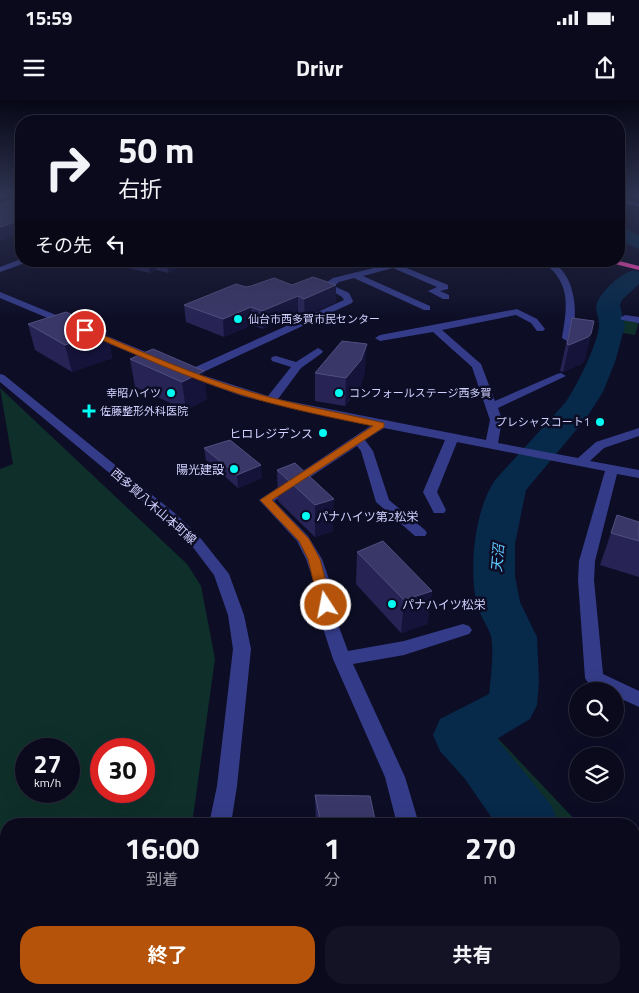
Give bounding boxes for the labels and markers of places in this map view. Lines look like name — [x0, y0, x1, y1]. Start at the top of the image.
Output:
pin — [64, 309, 106, 351]
place label: 仙台市西多賀市民センター — [248, 311, 380, 327]
marker: 仙台市西多賀市民センター — [232, 313, 244, 325]
place label: 幸昭ハイツ — [106, 385, 161, 401]
place label: コンフォールステージ西多賀 — [349, 385, 491, 401]
marker: 幸昭ハイツ — [165, 387, 177, 399]
marker: コンフォールステージ西多賀 — [333, 387, 345, 399]
place label: 佐藤整形外科医院 — [100, 403, 188, 419]
marker: 佐藤整形外科医院 — [82, 404, 96, 418]
place label: プレシャスコート1 — [496, 414, 590, 430]
marker: プレシャスコート1 — [594, 416, 606, 428]
place label: ヒロレジデンス — [229, 424, 313, 443]
marker: ヒロレジデンス — [317, 427, 329, 439]
place label: 陽光建設 — [176, 460, 224, 479]
marker: 陽光建設 — [228, 463, 240, 475]
place label: パナハイツ第2松栄 — [316, 507, 418, 526]
marker: パナハイツ第2松栄 — [300, 510, 312, 522]
place label: パナハイツ松栄 — [402, 595, 486, 614]
marker: パナハイツ松栄 — [386, 598, 398, 610]

